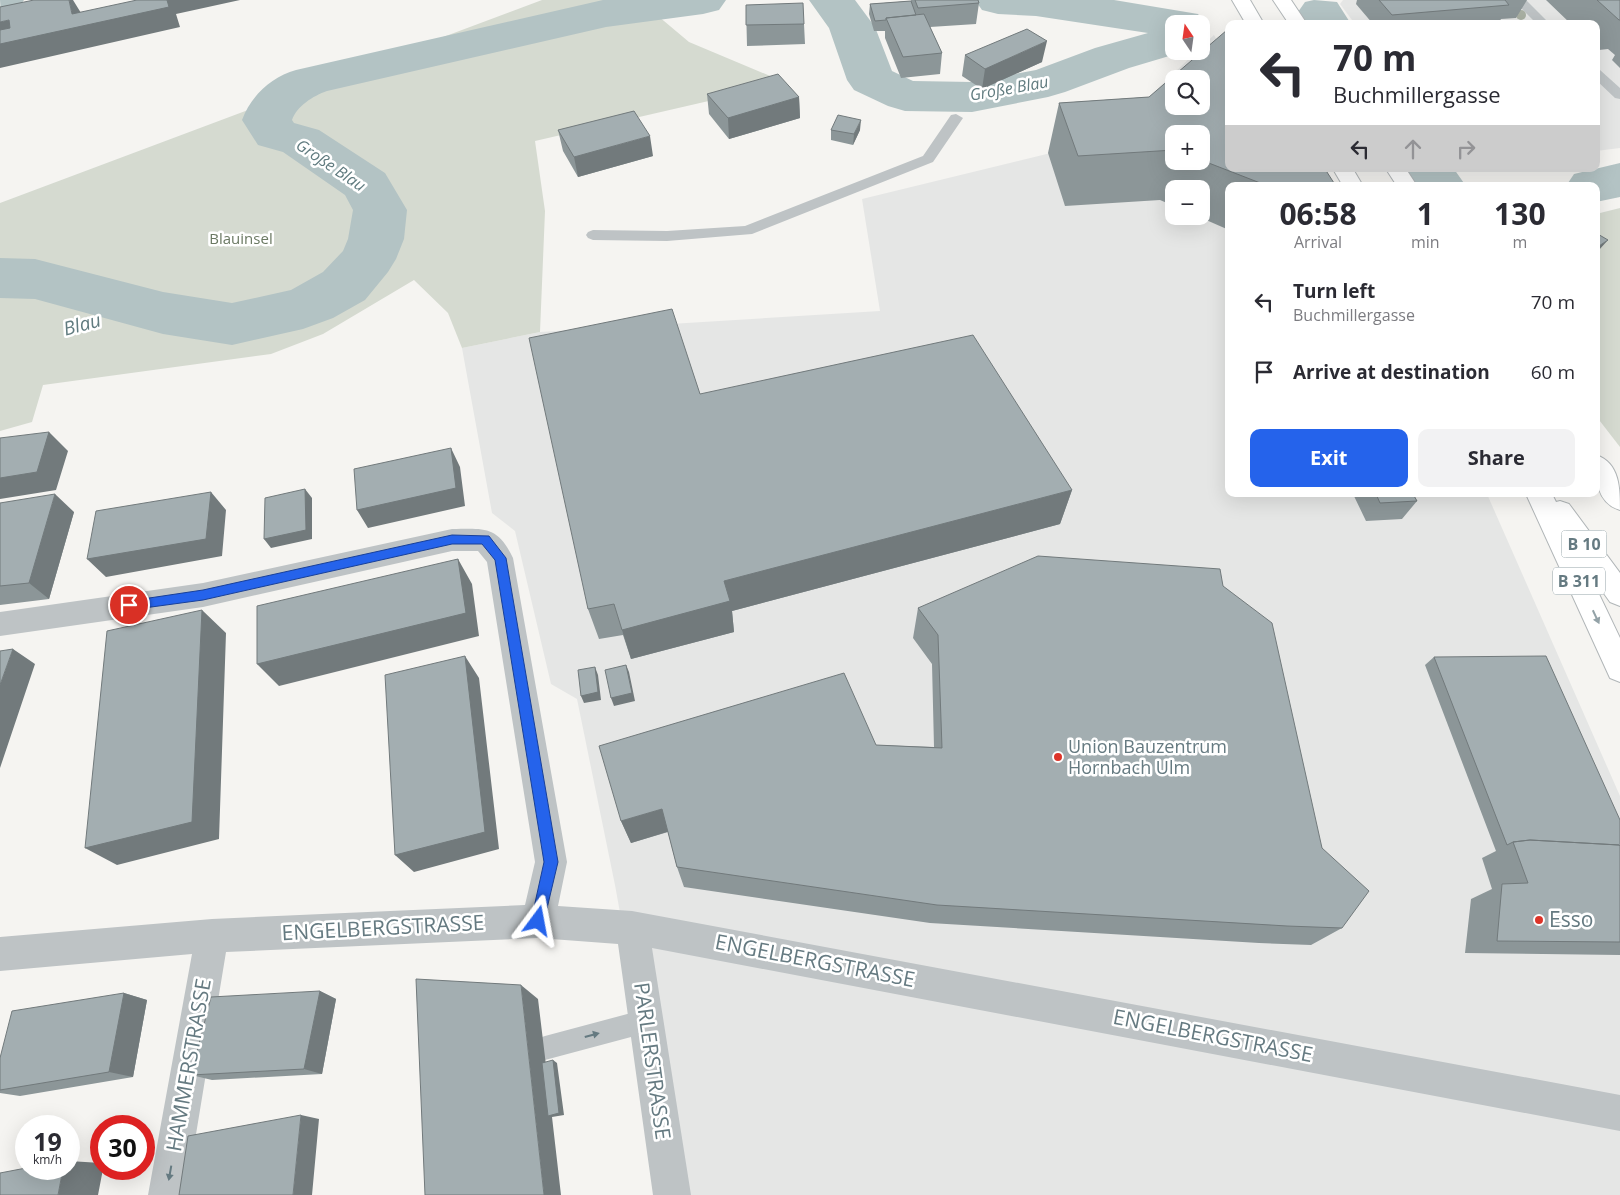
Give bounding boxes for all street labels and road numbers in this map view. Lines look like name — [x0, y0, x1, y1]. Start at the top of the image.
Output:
road number: B 10 — [1562, 530, 1606, 558]
road number: B 311 — [1553, 568, 1605, 594]
street label: ENGELBERGSTRASSE — [281, 908, 485, 946]
street label: ENGELBERGSTRASSE — [713, 927, 917, 993]
street label: HAMMERSTRASSE — [159, 976, 217, 1154]
street label: PARLERSTRASSE — [628, 980, 678, 1141]
street label: ENGELBERGSTRASSE — [1111, 1002, 1315, 1068]

